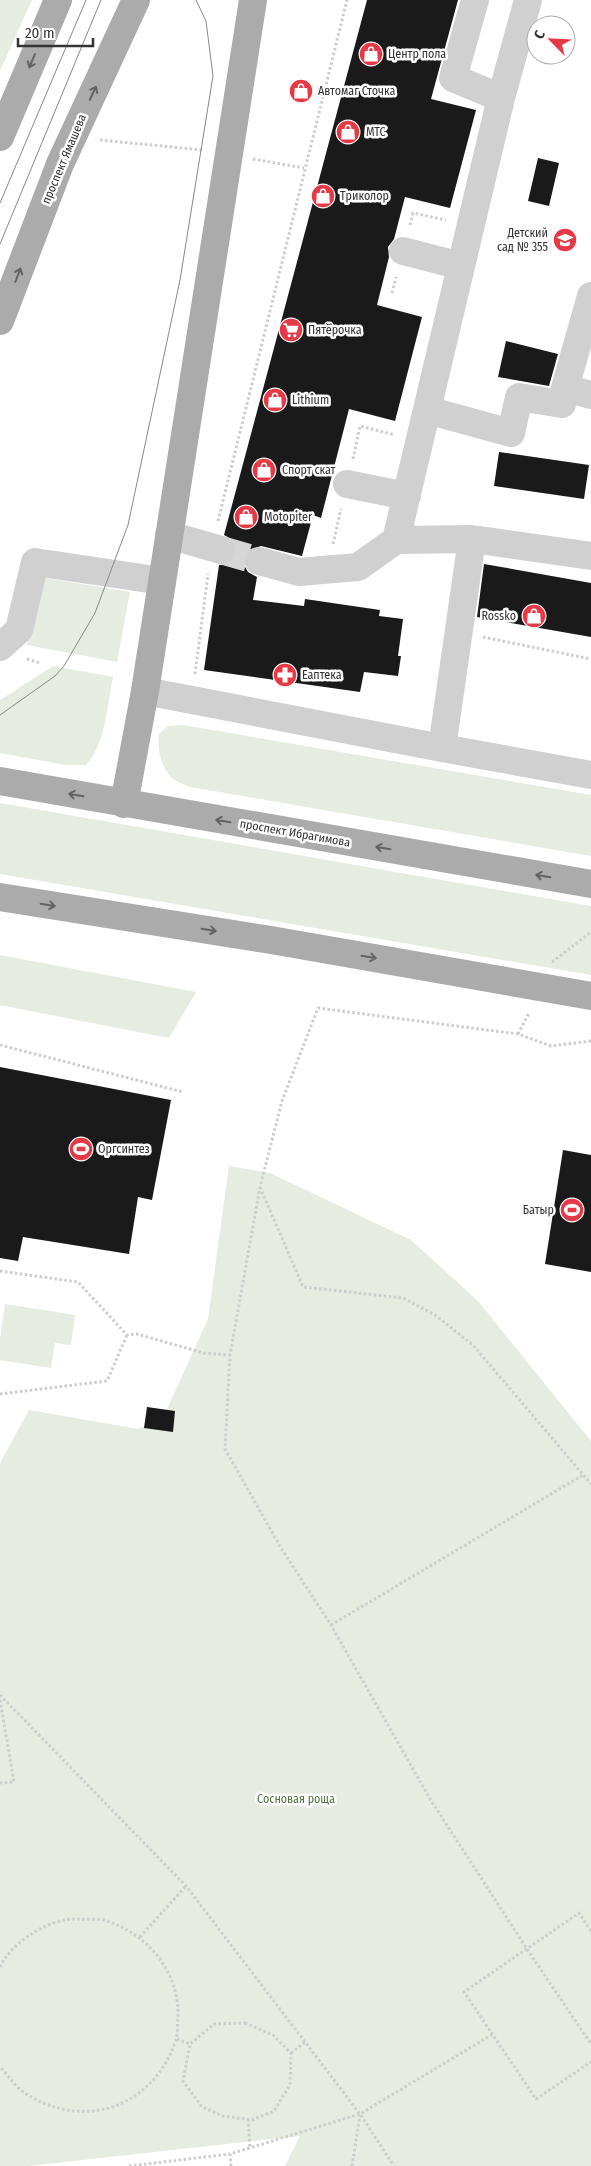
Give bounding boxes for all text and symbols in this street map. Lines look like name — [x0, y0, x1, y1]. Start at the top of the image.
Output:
scale bar — [18, 15, 92, 47]
north arrow — [526, 15, 576, 65]
text: 20 m — [25, 24, 55, 42]
text: С — [530, 28, 549, 42]
shop icon: Центр пола — [358, 41, 384, 67]
place label: Центр пола — [388, 47, 446, 61]
one-way arrow — [27, 53, 37, 68]
shop icon: Автомаг Сточка — [288, 78, 314, 104]
place label: Автомаг Сточка — [318, 84, 395, 98]
one-way arrow — [89, 86, 98, 101]
street label: проспект Ямашева — [39, 112, 89, 206]
shop icon: МТС — [335, 119, 361, 145]
place label: МТС — [366, 125, 386, 139]
shop icon: Триколор — [310, 183, 336, 209]
place label: Триколор — [340, 189, 389, 203]
place label: Детский сад № 355 — [497, 226, 548, 254]
school or university icon: Детский сад № 355 — [552, 227, 578, 253]
one-way arrow — [14, 268, 23, 283]
supermarket icon: Пятёрочка — [278, 317, 304, 343]
place label: Пятёрочка — [308, 323, 362, 337]
shop icon: Lithium — [262, 387, 288, 413]
place label: Lithium — [292, 393, 329, 407]
shop icon: Спорт скат — [251, 457, 277, 483]
place label: Спорт скат — [282, 463, 336, 477]
shop icon: Motopiter — [233, 504, 259, 530]
place label: Motopiter — [264, 510, 313, 524]
shop icon: Rossko — [521, 603, 547, 629]
place label: Rossko — [481, 609, 516, 623]
pharmacy icon: Еаптека — [272, 662, 298, 688]
place label: Еаптека — [302, 668, 342, 682]
one-way arrow — [68, 790, 84, 800]
one-way arrow — [215, 815, 231, 825]
street label: проспект Ибрагимова — [239, 816, 351, 850]
one-way arrow — [375, 843, 391, 853]
one-way arrow — [535, 870, 551, 880]
one-way arrow — [40, 900, 56, 910]
one-way arrow — [200, 926, 216, 936]
one-way arrow — [360, 953, 376, 963]
sports icon: Оргсинтез — [68, 1136, 94, 1162]
place label: Оргсинтез — [98, 1142, 150, 1156]
sports icon: Батыр — [559, 1197, 585, 1223]
place label: Батыр — [523, 1203, 554, 1217]
park label: Сосновая роща — [257, 1792, 335, 1806]

